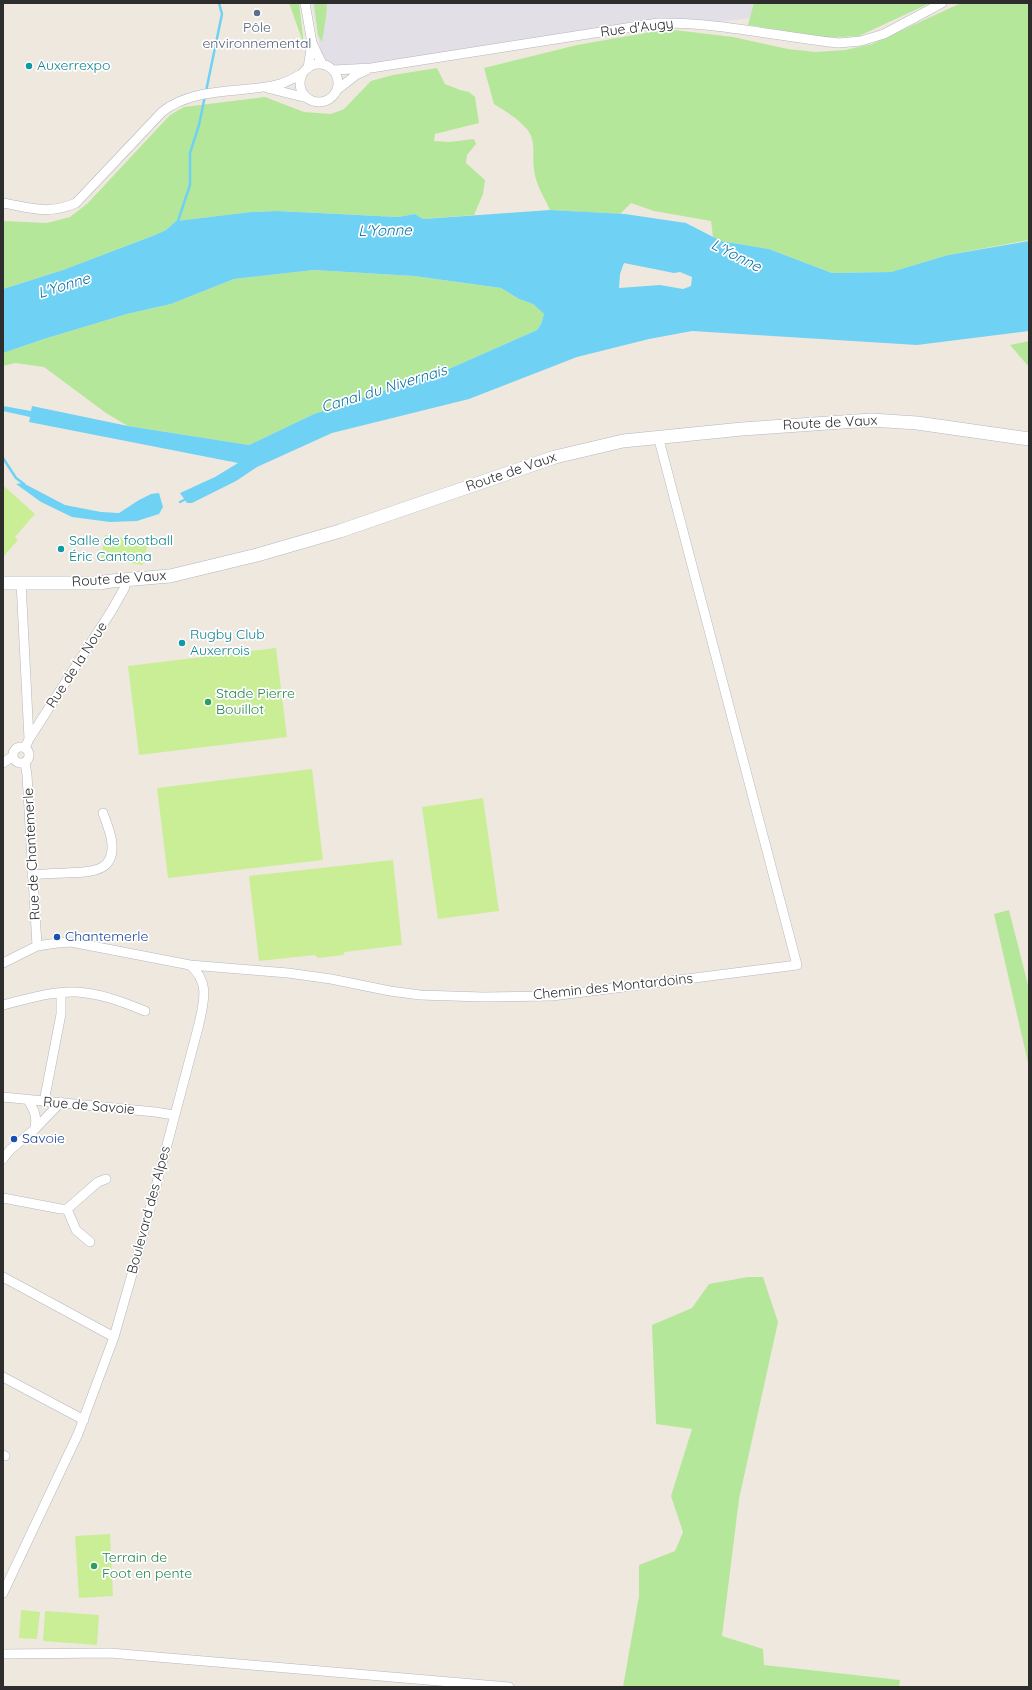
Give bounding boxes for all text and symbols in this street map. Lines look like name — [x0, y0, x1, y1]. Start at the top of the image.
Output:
marker: Pôle environnemental — [252, 8, 262, 18]
street label: Rue d'Augy — [599, 15, 675, 41]
place label: Pôle environnemental — [202, 20, 312, 52]
place label: Auxerrexpo — [37, 58, 110, 74]
marker: Auxerrexpo — [24, 61, 34, 71]
water label: L'Yonne — [358, 222, 412, 240]
water label: L'Yonne — [708, 236, 764, 276]
water label: L'Yonne — [36, 270, 92, 302]
water label: Canal du Nivernais — [319, 361, 449, 417]
street label: Route de Vaux — [782, 412, 878, 434]
street label: Route de Vaux — [464, 449, 558, 495]
place label: Salle de football Éric Cantona — [69, 533, 173, 566]
marker: Salle de football Éric Cantona — [56, 544, 66, 554]
street label: Route de Vaux — [71, 567, 167, 591]
street label: Rue de la Noue — [43, 619, 111, 711]
place label: Rugby Club Auxerrois — [190, 627, 265, 660]
marker: Rugby Club Auxerrois — [177, 638, 187, 648]
place label: Stade Pierre Bouillot — [216, 686, 295, 718]
marker: Stade Pierre Bouillot — [203, 697, 213, 707]
street label: Rue de Chantemerle — [20, 787, 44, 921]
place label: Chantemerle — [65, 929, 148, 945]
marker: Chantemerle — [52, 932, 62, 942]
street label: Chemin des Montardoins — [532, 970, 694, 1004]
street label: Rue de Savoie — [42, 1094, 136, 1118]
place label: Savoie — [22, 1131, 65, 1147]
marker: Savoie — [9, 1134, 19, 1144]
street label: Boulevard des Alpes — [124, 1144, 174, 1276]
place label: Terrain de Foot en pente — [102, 1550, 192, 1582]
marker: Terrain de Foot en pente — [89, 1561, 99, 1571]

